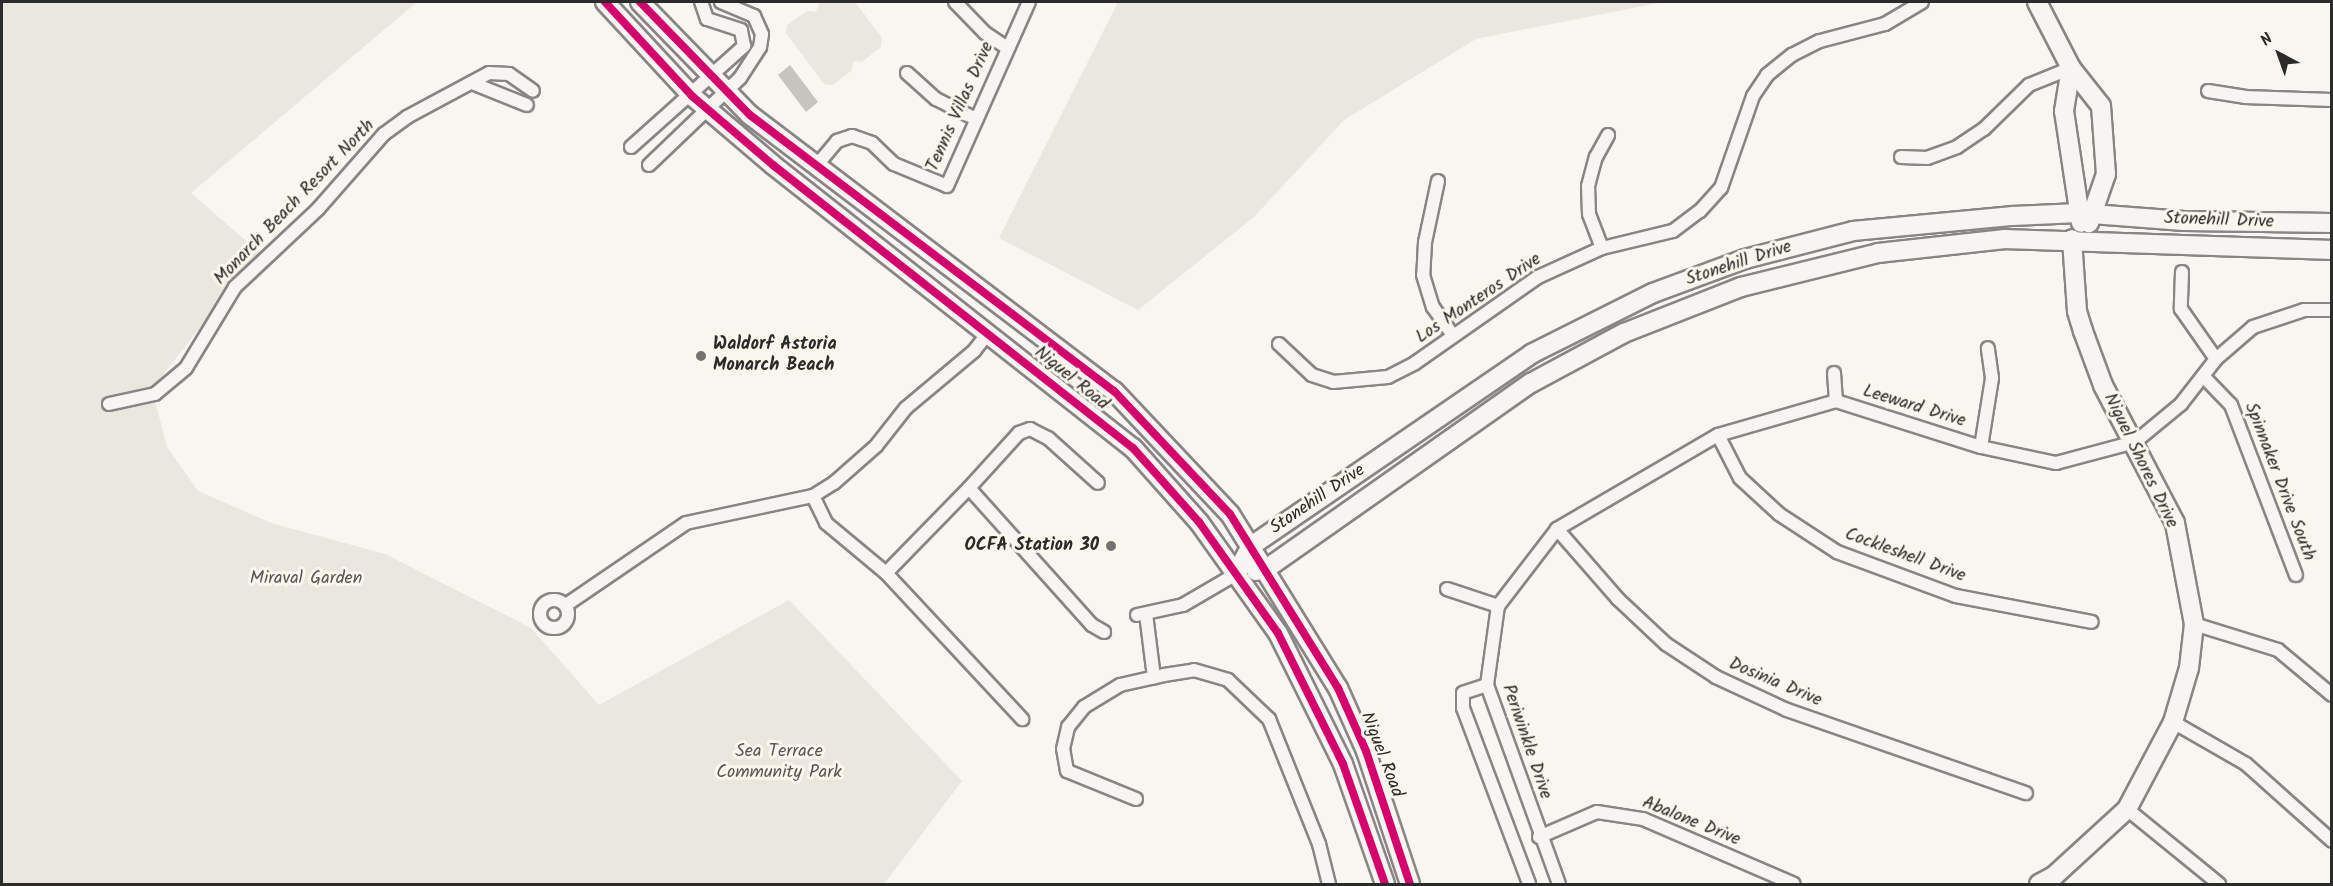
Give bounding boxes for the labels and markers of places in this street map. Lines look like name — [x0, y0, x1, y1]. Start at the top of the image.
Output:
place label: Waldorf Astoria Monarch Beach — [713, 335, 837, 378]
marker: Waldorf Astoria Monarch Beach — [694, 349, 708, 363]
place label: OCFA Station 30 — [965, 535, 1099, 557]
marker: OCFA Station 30 — [1104, 539, 1118, 553]

